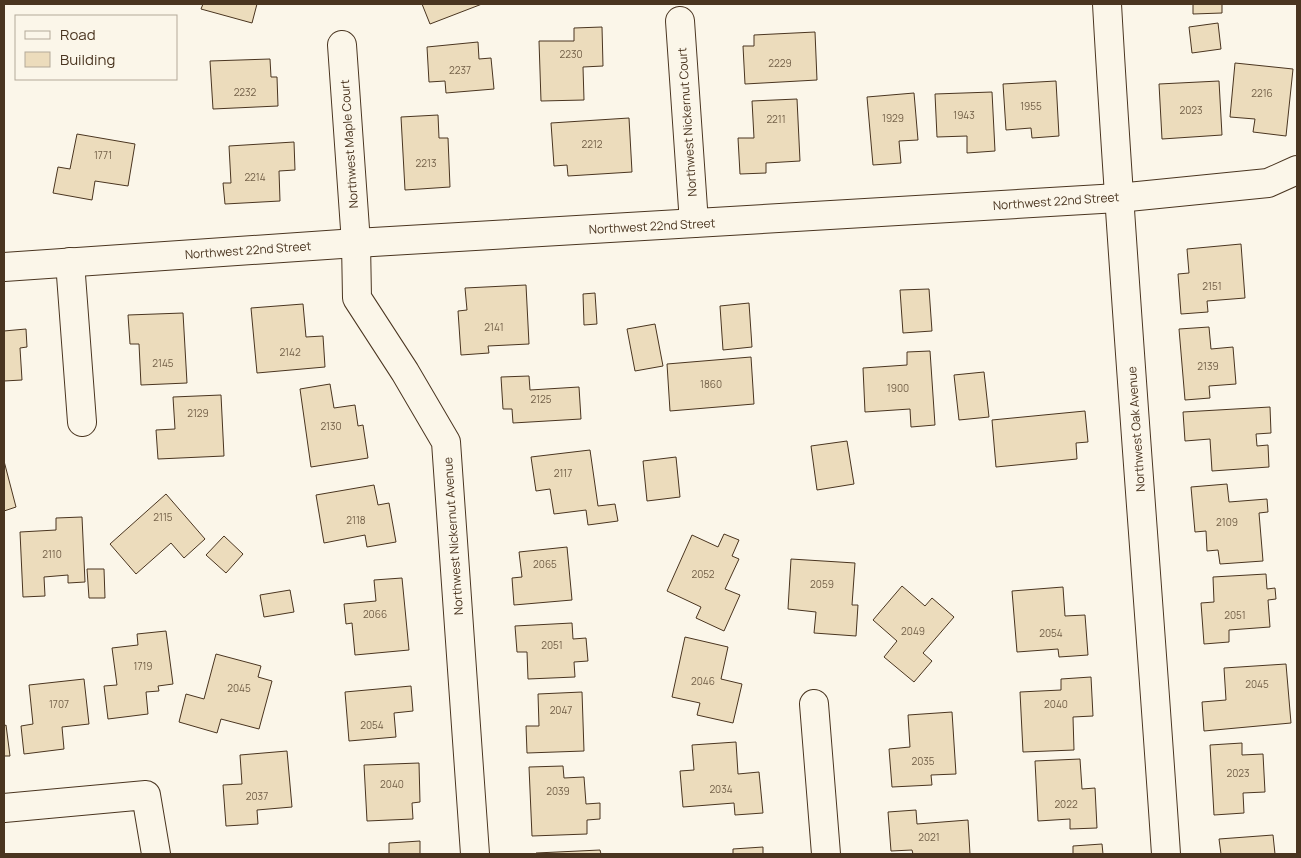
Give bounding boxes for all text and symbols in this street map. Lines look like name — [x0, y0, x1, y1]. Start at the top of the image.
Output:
legend — [15, 15, 178, 80]
text: Road — [60, 24, 96, 45]
house number: 2230 — [559, 47, 583, 61]
street label: Northwest Nickernut Court — [673, 47, 701, 197]
text: Building — [60, 49, 115, 70]
house number: 2229 — [768, 56, 792, 70]
house number: 2237 — [449, 63, 471, 77]
street label: Northwest Maple Court — [336, 79, 362, 209]
house number: 2232 — [234, 85, 257, 99]
house number: 2216 — [1251, 86, 1273, 100]
house number: 1955 — [1020, 99, 1042, 113]
house number: 2023 — [1179, 103, 1203, 117]
house number: 1943 — [953, 108, 975, 122]
house number: 1929 — [882, 111, 904, 125]
house number: 2211 — [766, 112, 786, 126]
house number: 2212 — [581, 137, 603, 151]
house number: 1771 — [94, 148, 112, 162]
house number: 2213 — [416, 156, 436, 170]
house number: 2214 — [244, 170, 266, 184]
street label: Northwest 22nd Street — [992, 188, 1120, 214]
street label: Northwest 22nd Street — [588, 214, 716, 238]
street label: Northwest 22nd Street — [184, 237, 312, 263]
house number: 2151 — [1202, 279, 1222, 293]
house number: 2141 — [484, 320, 504, 334]
house number: 2142 — [279, 345, 301, 359]
house number: 2145 — [152, 356, 174, 370]
house number: 2139 — [1197, 359, 1219, 373]
street label: Northwest Oak Avenue — [1123, 366, 1149, 492]
house number: 1860 — [700, 377, 722, 391]
house number: 1900 — [887, 381, 909, 395]
house number: 2125 — [530, 392, 552, 406]
house number: 2129 — [187, 406, 209, 420]
house number: 2130 — [320, 419, 342, 433]
street label: Northwest Nickernut Avenue — [439, 456, 467, 616]
house number: 2117 — [554, 466, 572, 480]
house number: 2115 — [153, 510, 173, 524]
house number: 2118 — [346, 513, 366, 527]
house number: 2109 — [1216, 515, 1238, 529]
house number: 2110 — [42, 547, 62, 561]
house number: 2065 — [533, 557, 557, 571]
house number: 2052 — [692, 567, 715, 581]
house number: 2059 — [810, 577, 834, 591]
house number: 2066 — [363, 607, 387, 621]
house number: 2051 — [1224, 608, 1246, 622]
house number: 2049 — [901, 624, 925, 638]
house number: 2054 — [1039, 626, 1063, 640]
house number: 2051 — [541, 638, 563, 652]
house number: 1719 — [133, 659, 153, 673]
house number: 2046 — [691, 674, 715, 688]
house number: 2045 — [1245, 677, 1269, 691]
house number: 2045 — [227, 681, 251, 695]
house number: 1707 — [49, 697, 69, 711]
house number: 2040 — [1044, 697, 1068, 711]
house number: 2047 — [550, 703, 572, 717]
house number: 2054 — [360, 718, 384, 732]
house number: 2035 — [911, 754, 935, 768]
house number: 2023 — [1226, 766, 1250, 780]
house number: 2040 — [380, 777, 404, 791]
house number: 2034 — [709, 782, 733, 796]
house number: 2039 — [546, 784, 570, 798]
house number: 2037 — [246, 789, 268, 803]
house number: 2022 — [1054, 797, 1078, 811]
house number: 2021 — [918, 830, 940, 844]

